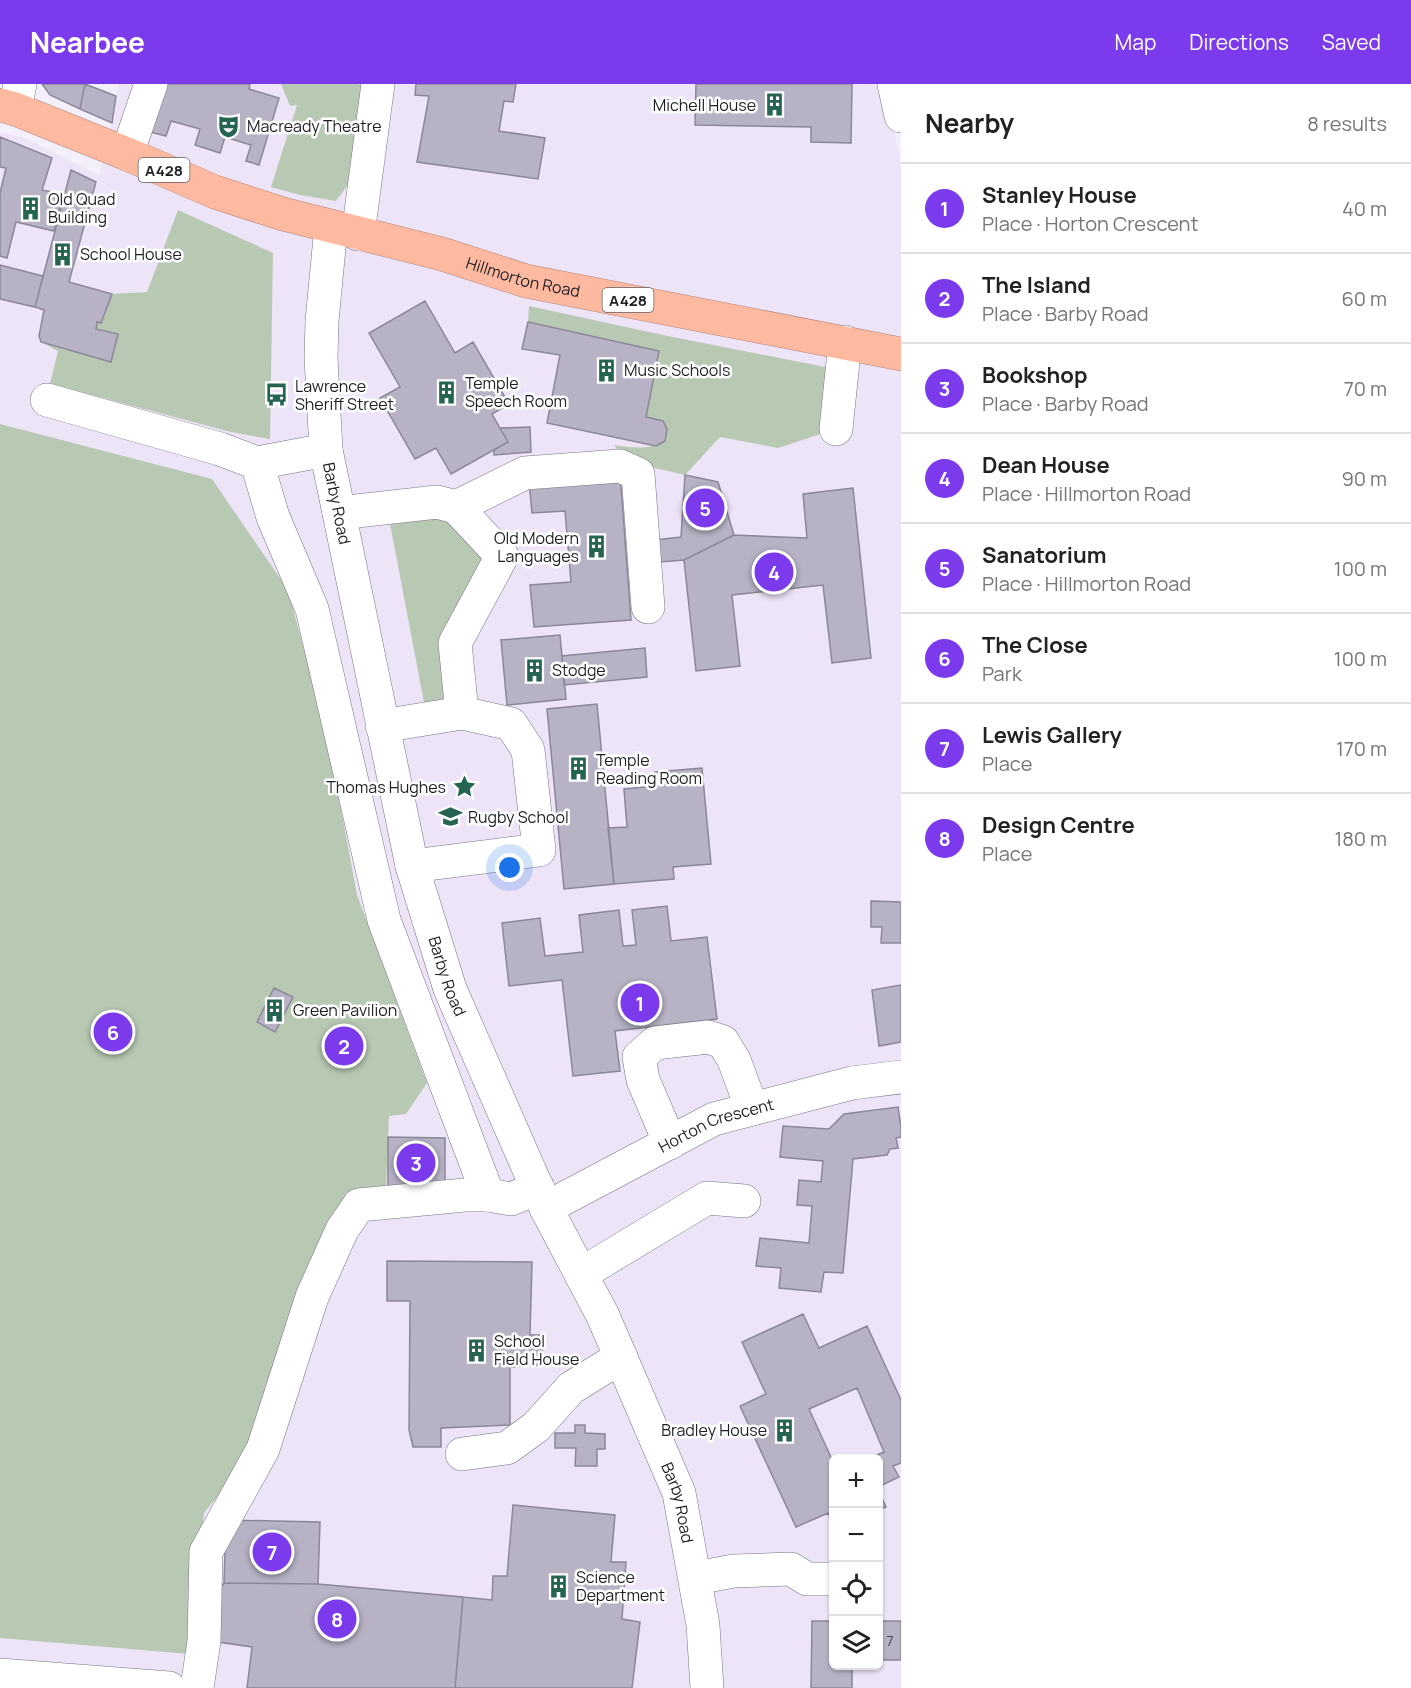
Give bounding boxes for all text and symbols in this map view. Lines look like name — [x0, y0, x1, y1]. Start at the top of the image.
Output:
text: Nearbee — [30, 23, 145, 61]
text: Map — [1115, 28, 1156, 56]
text: Directions — [1189, 28, 1289, 56]
text: Saved — [1322, 28, 1381, 56]
building icon: Michell House — [761, 92, 787, 118]
place label: Michell House — [653, 94, 756, 116]
text: Nearby — [925, 105, 1014, 141]
text: 8 results — [1307, 110, 1387, 137]
theatre icon: Macready Theatre — [216, 113, 242, 139]
place label: Macready Theatre — [247, 115, 382, 137]
road number: A428 — [138, 158, 190, 182]
text: Stanley House — [982, 180, 1137, 210]
place label: Old Quad Building — [48, 188, 115, 228]
building icon: Old Quad Building — [17, 195, 43, 221]
text: 1 — [940, 195, 949, 222]
text: 40 m — [1342, 195, 1387, 222]
text: Place · Horton Crescent — [982, 210, 1198, 237]
building icon: School House — [49, 241, 75, 267]
place label: School House — [80, 243, 182, 265]
street label: Hillmorton Road — [463, 251, 582, 302]
text: The Island — [982, 270, 1091, 300]
text: 2 — [939, 285, 950, 312]
text: 60 m — [1341, 285, 1387, 312]
road number: A428 — [602, 288, 654, 312]
text: Place · Barby Road — [982, 300, 1149, 327]
building icon: Music Schools — [593, 357, 619, 383]
place label: Music Schools — [624, 359, 730, 381]
text: Bookshop — [982, 360, 1088, 390]
place label: Temple Speech Room — [465, 372, 567, 412]
place label: Lawrence Sheriff Street — [295, 375, 394, 415]
text: 3 — [939, 375, 950, 402]
text: 70 m — [1344, 375, 1387, 402]
building icon: Temple Speech Room — [434, 379, 460, 405]
bus stop icon: Lawrence Sheriff Street — [264, 382, 290, 408]
text: Place · Barby Road — [982, 390, 1149, 417]
text: Dean House — [982, 450, 1110, 480]
street label: Barby Road — [318, 460, 356, 546]
text: 4 — [938, 465, 951, 492]
text: 90 m — [1341, 465, 1387, 492]
text: Place · Hillmorton Road — [982, 480, 1191, 507]
pin: 5 — [686, 486, 724, 530]
place label: Old Modern Languages — [494, 527, 579, 567]
building icon: Old Modern Languages — [584, 534, 610, 560]
text: Sanatorium — [982, 540, 1107, 570]
pin: 4 — [754, 550, 794, 594]
text: 5 — [939, 555, 950, 582]
text: 100 m — [1334, 555, 1387, 582]
text: Place · Hillmorton Road — [982, 570, 1191, 597]
text: The Close — [982, 630, 1088, 660]
text: 6 — [938, 645, 951, 672]
text: 100 m — [1334, 645, 1387, 672]
building icon: Stodge — [521, 657, 547, 683]
place label: Stodge — [552, 659, 606, 681]
text: Park — [982, 660, 1022, 687]
text: Lewis Gallery — [982, 720, 1122, 750]
text: 7 — [939, 735, 950, 762]
text: 170 m — [1336, 735, 1387, 762]
place label: Temple Reading Room — [596, 749, 702, 789]
text: Place — [982, 750, 1032, 777]
building icon: Temple Reading Room — [565, 756, 591, 782]
place icon: Thomas Hughes — [451, 774, 477, 800]
place label: Thomas Hughes — [326, 776, 446, 798]
school or university icon: Rugby School — [437, 804, 463, 830]
place label: Rugby School — [468, 806, 569, 828]
text: Design Centre — [982, 810, 1135, 840]
text: 8 — [938, 825, 951, 852]
text: 180 m — [1334, 825, 1387, 852]
text: Place — [982, 840, 1032, 867]
your location — [495, 853, 524, 882]
street label: Barby Road — [423, 934, 471, 1019]
pin: 1 — [620, 980, 660, 1026]
building icon: Green Pavilion — [262, 997, 288, 1023]
place label: Green Pavilion — [293, 999, 397, 1021]
pin: 6 — [94, 1010, 132, 1054]
pin: 2 — [324, 1024, 364, 1068]
street label: Horton Crescent — [654, 1093, 776, 1158]
pin: 3 — [396, 1140, 436, 1186]
place label: School Field House — [494, 1330, 579, 1370]
building icon: School Field House — [463, 1337, 489, 1363]
building icon: Bradley House — [772, 1417, 798, 1443]
place label: Bradley House — [661, 1419, 767, 1441]
map controls — [829, 1454, 883, 1670]
button: + — [829, 1454, 883, 1508]
street label: Barby Road — [656, 1459, 699, 1545]
button: − — [829, 1508, 883, 1562]
pin: 7 — [252, 1530, 292, 1574]
button: locate — [829, 1562, 883, 1616]
place label: Science Department — [576, 1566, 665, 1606]
building icon: Science Department — [545, 1573, 571, 1599]
pin: 8 — [318, 1596, 356, 1642]
button: layers — [829, 1616, 883, 1670]
house number: 7 — [886, 1631, 894, 1650]

